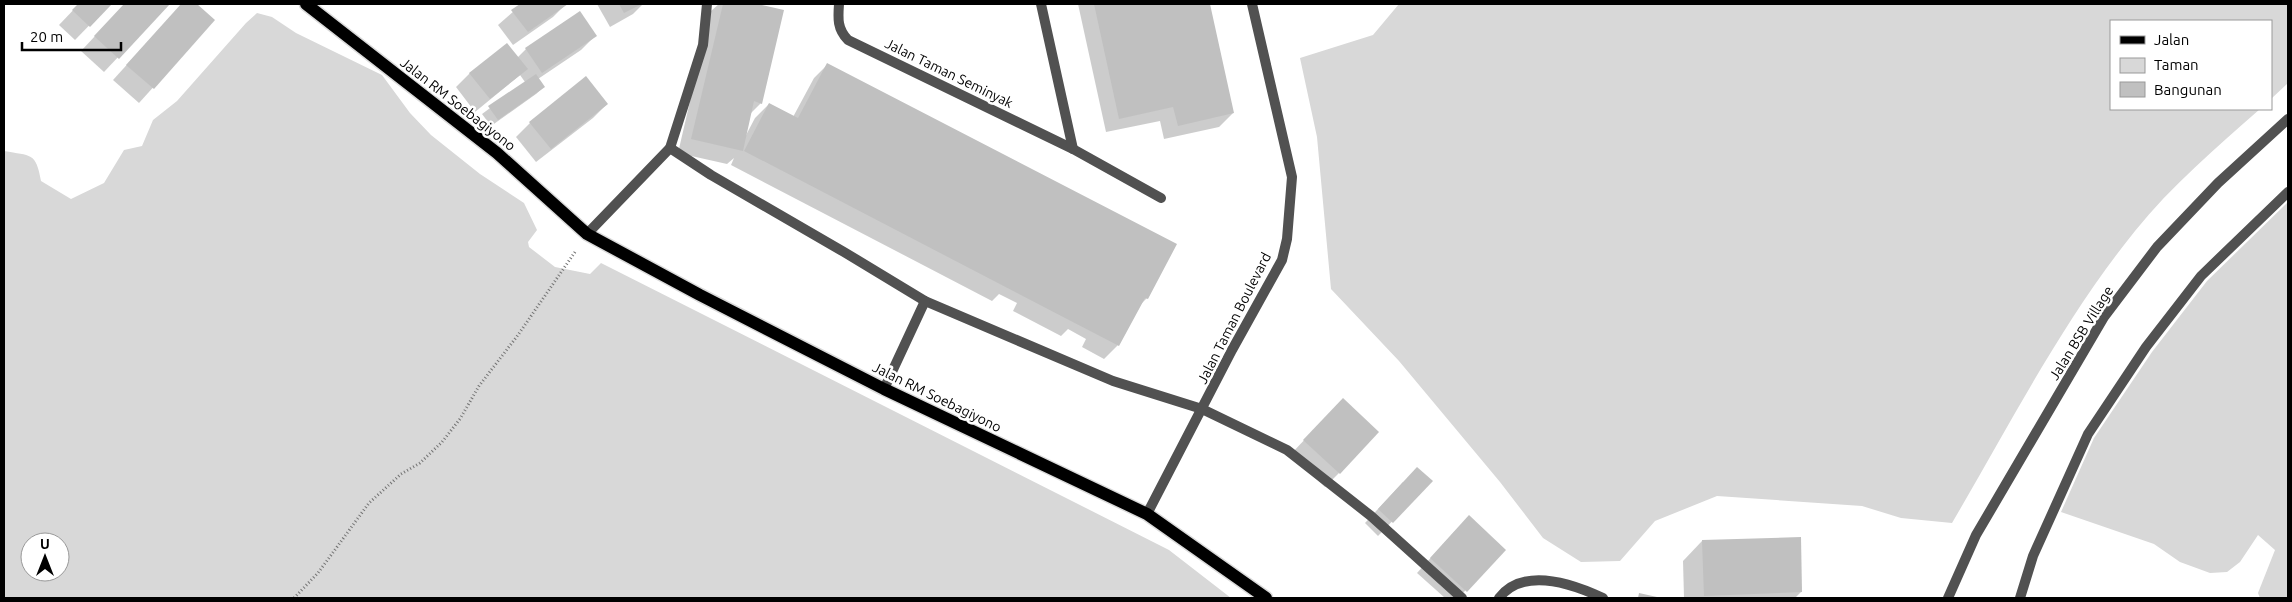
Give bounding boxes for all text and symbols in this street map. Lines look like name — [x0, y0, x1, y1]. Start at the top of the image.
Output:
scale bar — [22, 20, 121, 52]
legend — [2110, 20, 2272, 110]
text: 20 m — [30, 28, 63, 45]
text: Jalan — [2154, 31, 2189, 48]
street label: Jalan Taman Seminyak — [882, 35, 1016, 111]
street label: Jalan RM Soebagiyono — [397, 54, 519, 154]
text: Taman — [2154, 56, 2199, 73]
text: Bangunan — [2154, 81, 2222, 98]
street label: Jalan Taman Boulevard — [1194, 250, 1274, 386]
street label: Jalan BSB Village — [2046, 283, 2116, 383]
street label: Jalan RM Soebagiyono — [870, 359, 1004, 435]
north arrow — [20, 532, 70, 582]
text: U — [40, 536, 50, 552]

